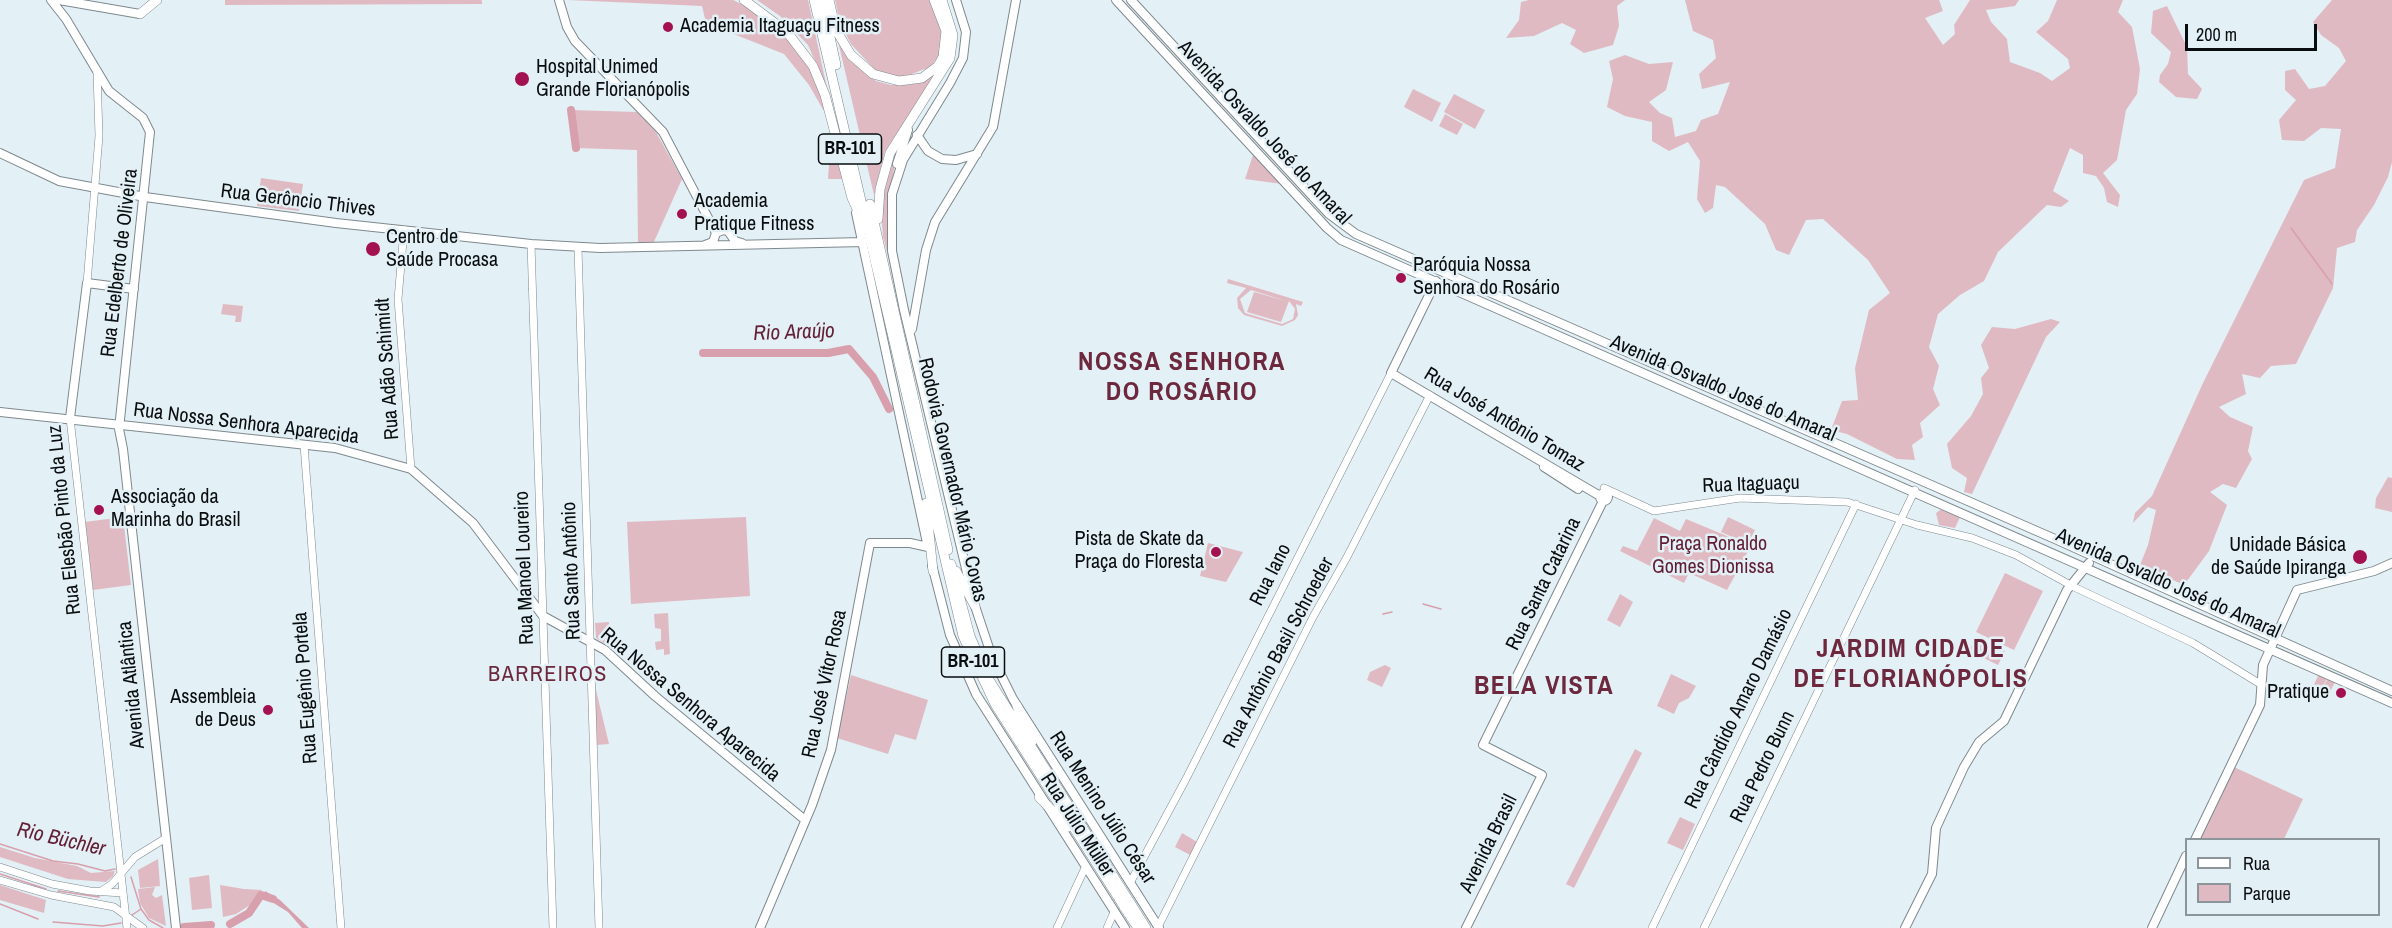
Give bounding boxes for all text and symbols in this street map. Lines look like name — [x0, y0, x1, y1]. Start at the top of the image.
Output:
scale bar — [2188, 12, 2320, 50]
place label: Academia Itaguaçu Fitness — [680, 15, 880, 39]
marker: Academia Itaguaçu Fitness — [661, 20, 675, 34]
text: 200 m — [2196, 22, 2237, 47]
street label: Avenida Osvaldo José do Amaral — [1172, 36, 1356, 230]
place label: Hospital Unimed Grande Florianópolis — [536, 56, 690, 103]
marker: Hospital Unimed Grande Florianópolis — [513, 70, 531, 88]
road number: BR-101 — [818, 134, 882, 164]
street label: Rua Edelberto de Oliveira — [97, 167, 143, 359]
street label: Rua Gerôncio Thives — [219, 180, 377, 222]
place label: Academia Pratique Fitness — [694, 190, 814, 237]
marker: Academia Pratique Fitness — [675, 207, 689, 221]
place label: Centro de Saúde Procasa — [386, 226, 498, 273]
marker: Centro de Saúde Procasa — [364, 240, 382, 258]
place label: Paróquia Nossa Senhora do Rosário — [1413, 254, 1560, 301]
marker: Paróquia Nossa Senhora do Rosário — [1394, 271, 1408, 285]
street label: Rua Adão Schimidt — [371, 297, 405, 441]
water label: Rio Araújo — [753, 319, 835, 347]
street label: Avenida Osvaldo José do Amaral — [1606, 330, 1840, 448]
district label: NOSSA SENHORA DO ROSÁRIO — [1078, 347, 1286, 408]
street label: Rodovia Governador Mário Covas — [912, 356, 992, 604]
street label: Rua José Antônio Tomaz — [1419, 363, 1589, 477]
street label: Rua Nossa Senhora Aparecida — [132, 398, 360, 450]
street label: Rua Elesbão Pinto da Luz — [43, 424, 87, 616]
street label: Rua Itaguaçu — [1702, 471, 1800, 499]
place label: Associação da Marinha do Brasil — [111, 486, 240, 533]
street label: Rua Manoel Loureiro — [510, 491, 540, 645]
street label: Rua Santo Antônio — [558, 501, 586, 641]
marker: Associação da Marinha do Brasil — [92, 503, 106, 517]
street label: Rua Santa Catarina — [1501, 514, 1587, 654]
street label: Avenida Osvaldo José do Amaral — [2052, 524, 2284, 644]
place label: Pista de Skate da Praça do Floresta — [1075, 528, 1204, 575]
park label: Praça Ronaldo Gomes Dionissa — [1652, 533, 1774, 580]
place label: Unidade Básica de Saúde Ipiranga — [2211, 534, 2346, 581]
street label: Rua Iano — [1245, 540, 1297, 610]
marker: Pista de Skate da Praça do Floresta — [1209, 545, 1223, 559]
marker: Unidade Básica de Saúde Ipiranga — [2351, 548, 2369, 566]
street label: Rua Antônio Basil Schroeder — [1219, 554, 1339, 752]
street label: Rua Cândido Amaro Damásio — [1680, 605, 1798, 813]
street label: Rua José Vítor Rosa — [798, 608, 852, 760]
street label: Rua Eugênio Portela — [289, 611, 323, 765]
street label: Avenida Atlântica — [113, 620, 151, 750]
street label: Rua Nossa Senhora Aparecida — [595, 623, 785, 787]
district label: JARDIM CIDADE DE FLORIANÓPOLIS — [1794, 634, 2028, 696]
road number: BR-101 — [942, 647, 1004, 677]
district label: BARREIROS — [488, 662, 608, 688]
district label: BELA VISTA — [1474, 671, 1614, 703]
place label: Pratique — [2267, 681, 2329, 705]
place label: Assembleia de Deus — [170, 686, 256, 733]
marker: Pratique — [2334, 686, 2348, 700]
marker: Assembleia de Deus — [261, 703, 275, 717]
street label: Rua Pedro Bunn — [1726, 707, 1800, 827]
street label: Rua Menino Júlio César — [1044, 727, 1160, 889]
street label: Rua Júlio Müller — [1035, 769, 1119, 881]
street label: Avenida Brasil — [1455, 791, 1523, 897]
water label: Rio Büchler — [14, 818, 108, 862]
legend — [2185, 838, 2380, 916]
text: Rua — [2243, 851, 2270, 876]
text: Parque — [2243, 881, 2291, 906]

